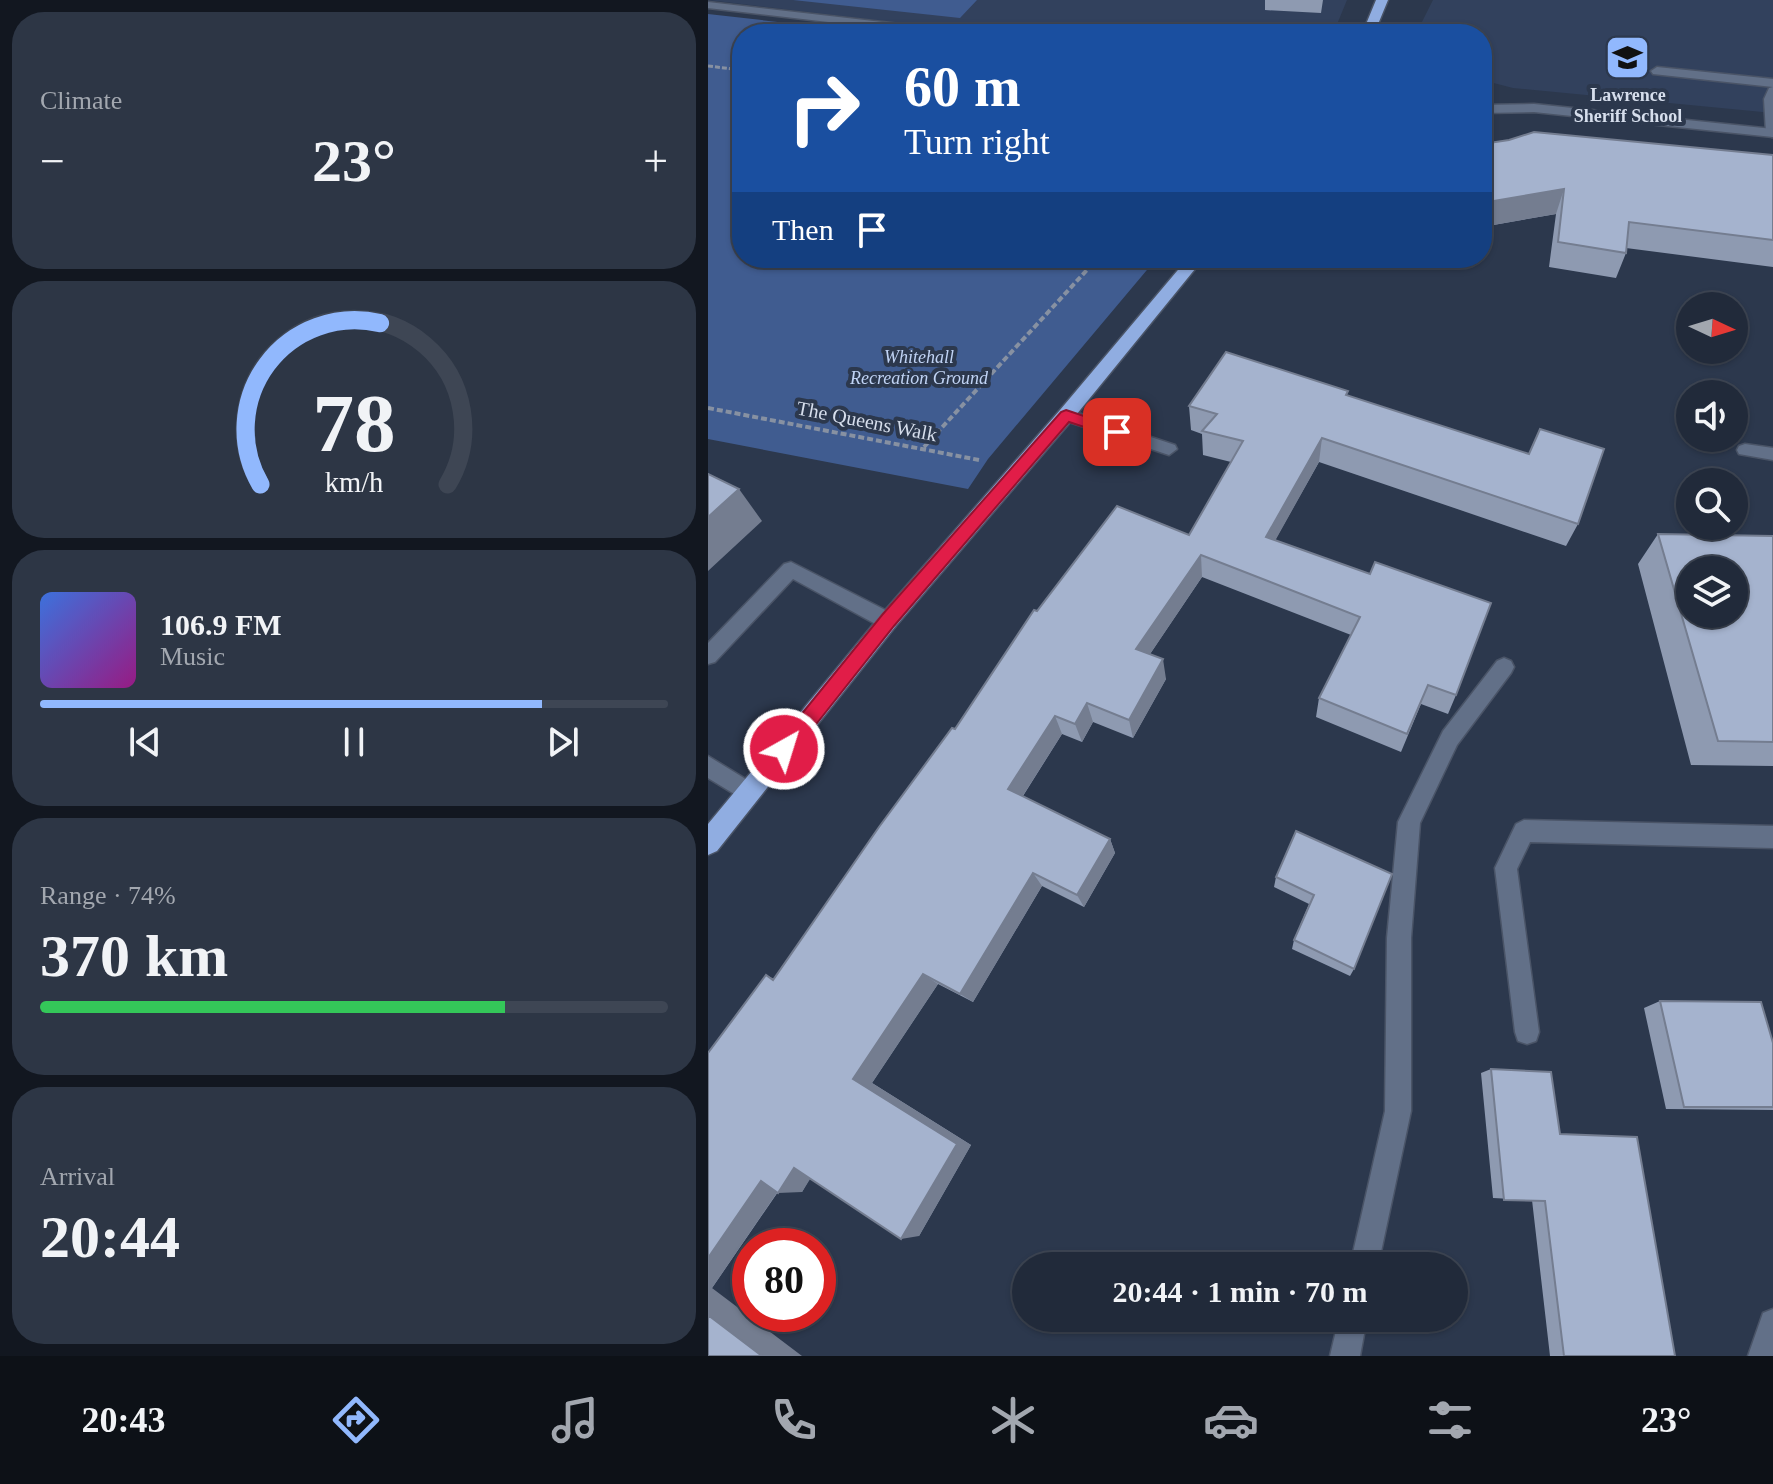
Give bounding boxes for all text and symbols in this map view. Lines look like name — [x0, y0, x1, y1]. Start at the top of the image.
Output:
school or university icon: Lawrence Sheriff School — [1604, 33, 1652, 81]
icon: right — [772, 56, 876, 160]
text: 60 m — [904, 56, 1021, 118]
place label: Lawrence Sheriff School — [1574, 85, 1682, 126]
text: Climate — [40, 86, 122, 115]
text: Turn right — [904, 122, 1050, 162]
text: 23° — [312, 128, 396, 194]
text: − — [40, 137, 65, 186]
text: + — [643, 137, 668, 186]
icon: arrive — [850, 208, 894, 252]
text: Then — [772, 213, 834, 246]
north arrow — [1676, 292, 1748, 364]
map controls — [1676, 292, 1748, 628]
park label: Whitehall Recreation Ground — [849, 347, 989, 388]
text: 78 — [312, 377, 396, 469]
button: sound — [1676, 380, 1748, 452]
street label: The Queens Walk — [795, 397, 939, 445]
pin — [1083, 398, 1151, 466]
icon: arrive — [1095, 410, 1139, 454]
text: km/h — [325, 467, 383, 498]
button: search — [1676, 468, 1748, 540]
button: layers — [1676, 556, 1748, 628]
text: 106.9 FM — [160, 608, 282, 641]
text: Music — [160, 642, 225, 671]
position arrow — [742, 707, 826, 791]
icon: previous — [123, 720, 167, 764]
icon: pause — [332, 720, 376, 764]
icon: next — [541, 720, 585, 764]
text: Range · 74% — [40, 881, 176, 910]
text: 370 km — [40, 923, 228, 989]
text: Arrival — [40, 1162, 115, 1191]
text: 20:44 — [40, 1204, 180, 1270]
speed limit sign: 80 — [732, 1228, 836, 1332]
text: 20:44 · 1 min · 70 m — [1113, 1275, 1368, 1308]
icon: directions — [328, 1392, 384, 1448]
icon: music — [547, 1392, 603, 1448]
icon: phone — [766, 1392, 822, 1448]
icon: climate — [985, 1392, 1041, 1448]
icon: car — [1203, 1392, 1259, 1448]
icon: filters — [1422, 1392, 1478, 1448]
text: 20:43 — [81, 1400, 165, 1440]
text: 23° — [1641, 1400, 1692, 1440]

